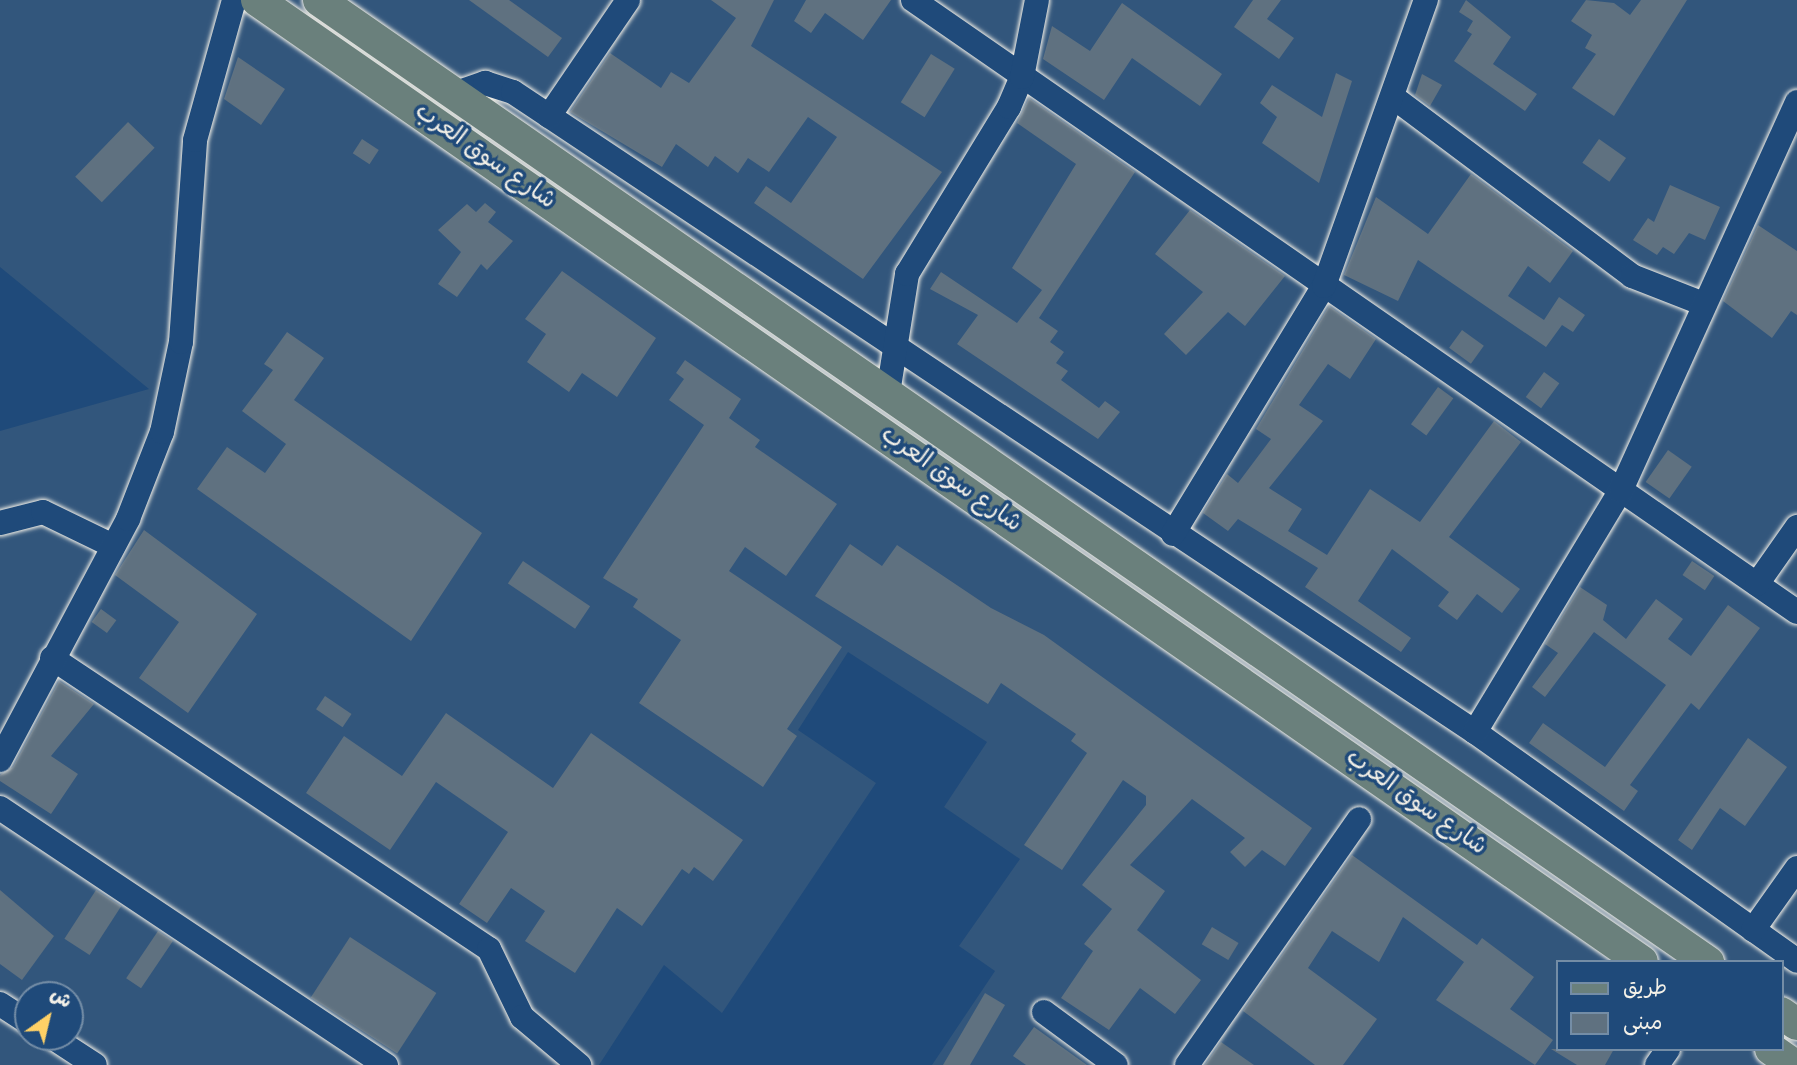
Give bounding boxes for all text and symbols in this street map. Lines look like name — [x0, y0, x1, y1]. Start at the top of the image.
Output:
street label: شارع سوق العرب — [408, 99, 560, 217]
street label: شارع سوق العرب — [874, 422, 1026, 540]
street label: شارع سوق العرب — [1339, 745, 1491, 863]
legend — [1556, 960, 1783, 1051]
text: طريق — [1623, 978, 1667, 1003]
north arrow — [14, 981, 84, 1051]
text: ش — [45, 984, 75, 1015]
text: مبنى — [1623, 1013, 1662, 1038]

